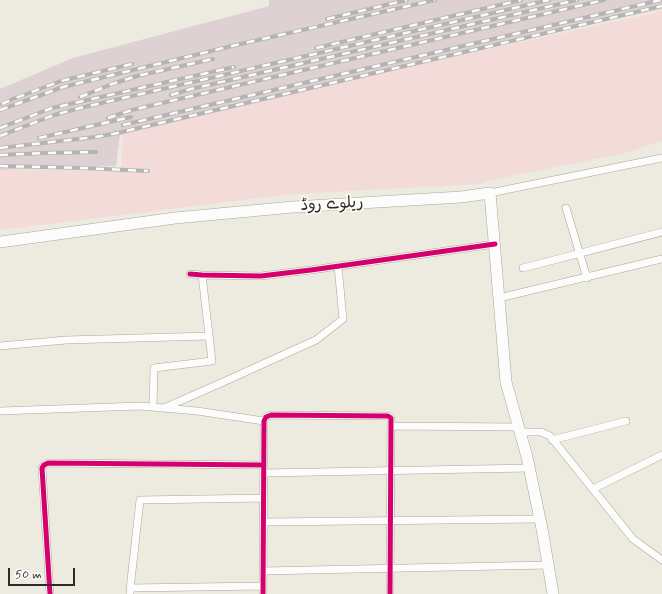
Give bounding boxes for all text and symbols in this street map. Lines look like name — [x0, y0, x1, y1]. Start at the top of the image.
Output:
street label: ریلوے روڈ — [300, 194, 364, 216]
scale bar — [10, 560, 77, 586]
text: 50 m — [15, 567, 42, 583]

